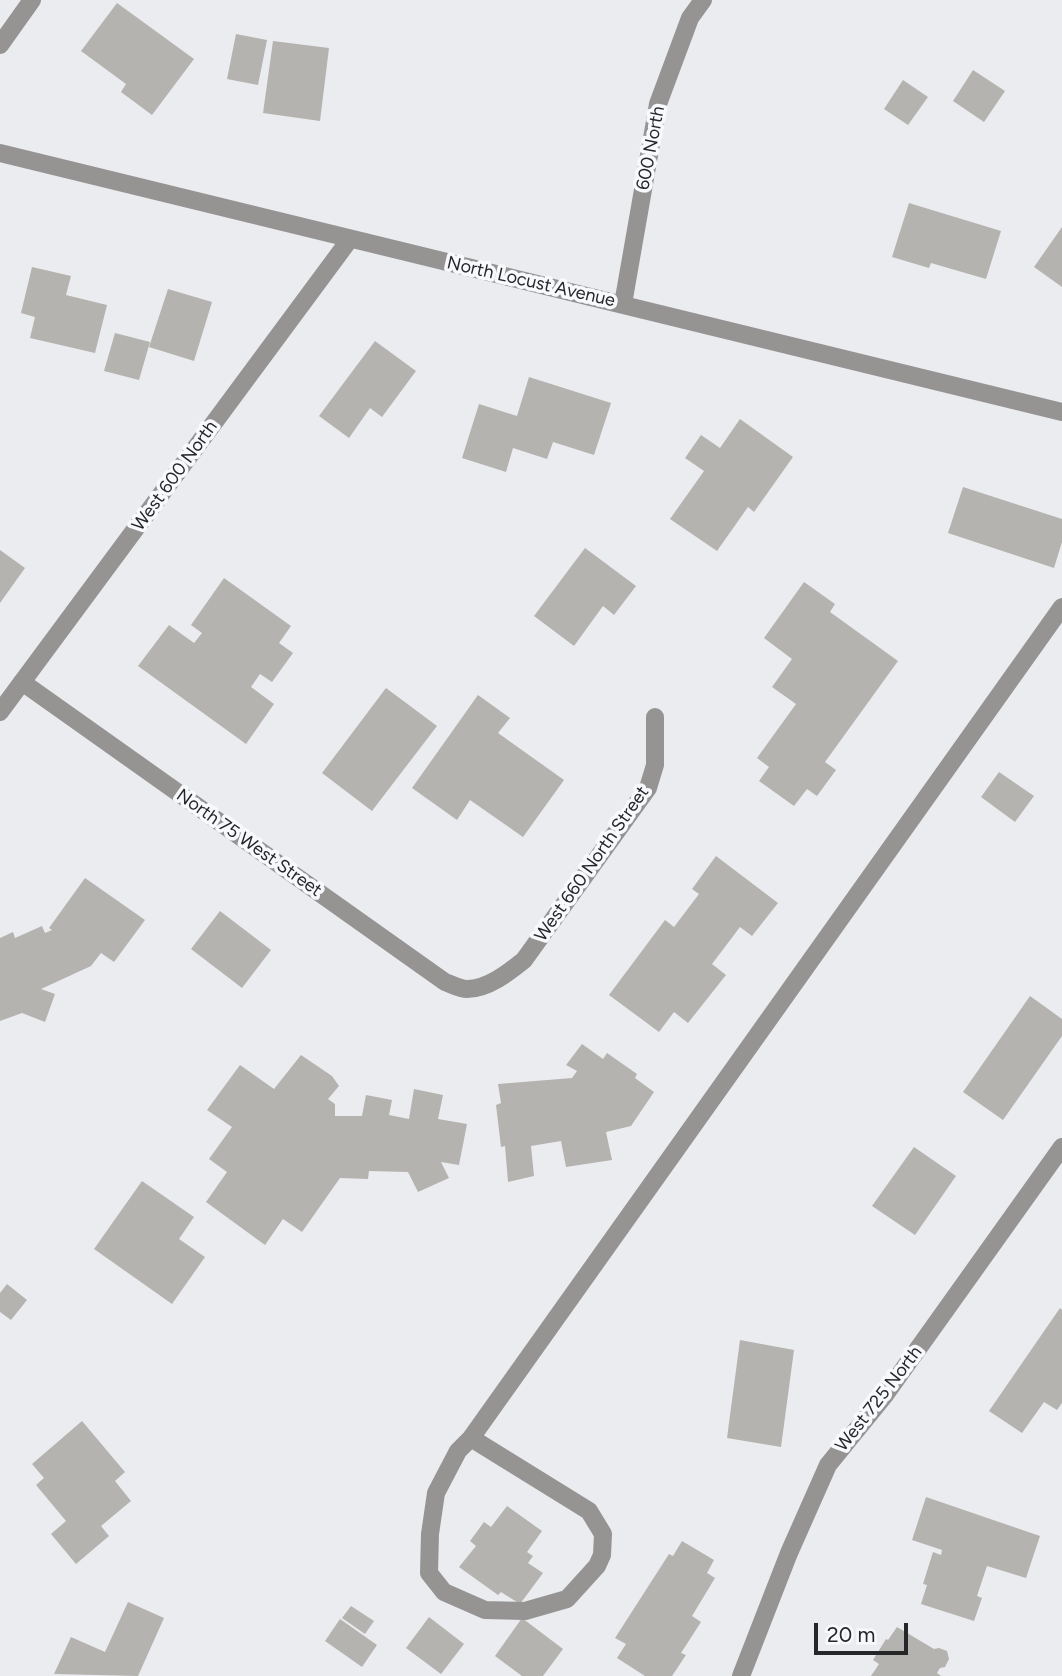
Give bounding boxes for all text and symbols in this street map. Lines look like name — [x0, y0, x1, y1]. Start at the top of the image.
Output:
street label: 600 North — [632, 104, 670, 192]
street label: North Locust Avenue — [445, 252, 617, 312]
street label: West 600 North — [128, 417, 222, 535]
street label: West 660 North Street — [530, 782, 654, 946]
street label: North 75 West Street — [172, 785, 326, 901]
street label: West 725 North — [831, 1342, 927, 1456]
scale bar — [817, 1610, 912, 1654]
text: 20 m — [827, 1622, 875, 1647]

